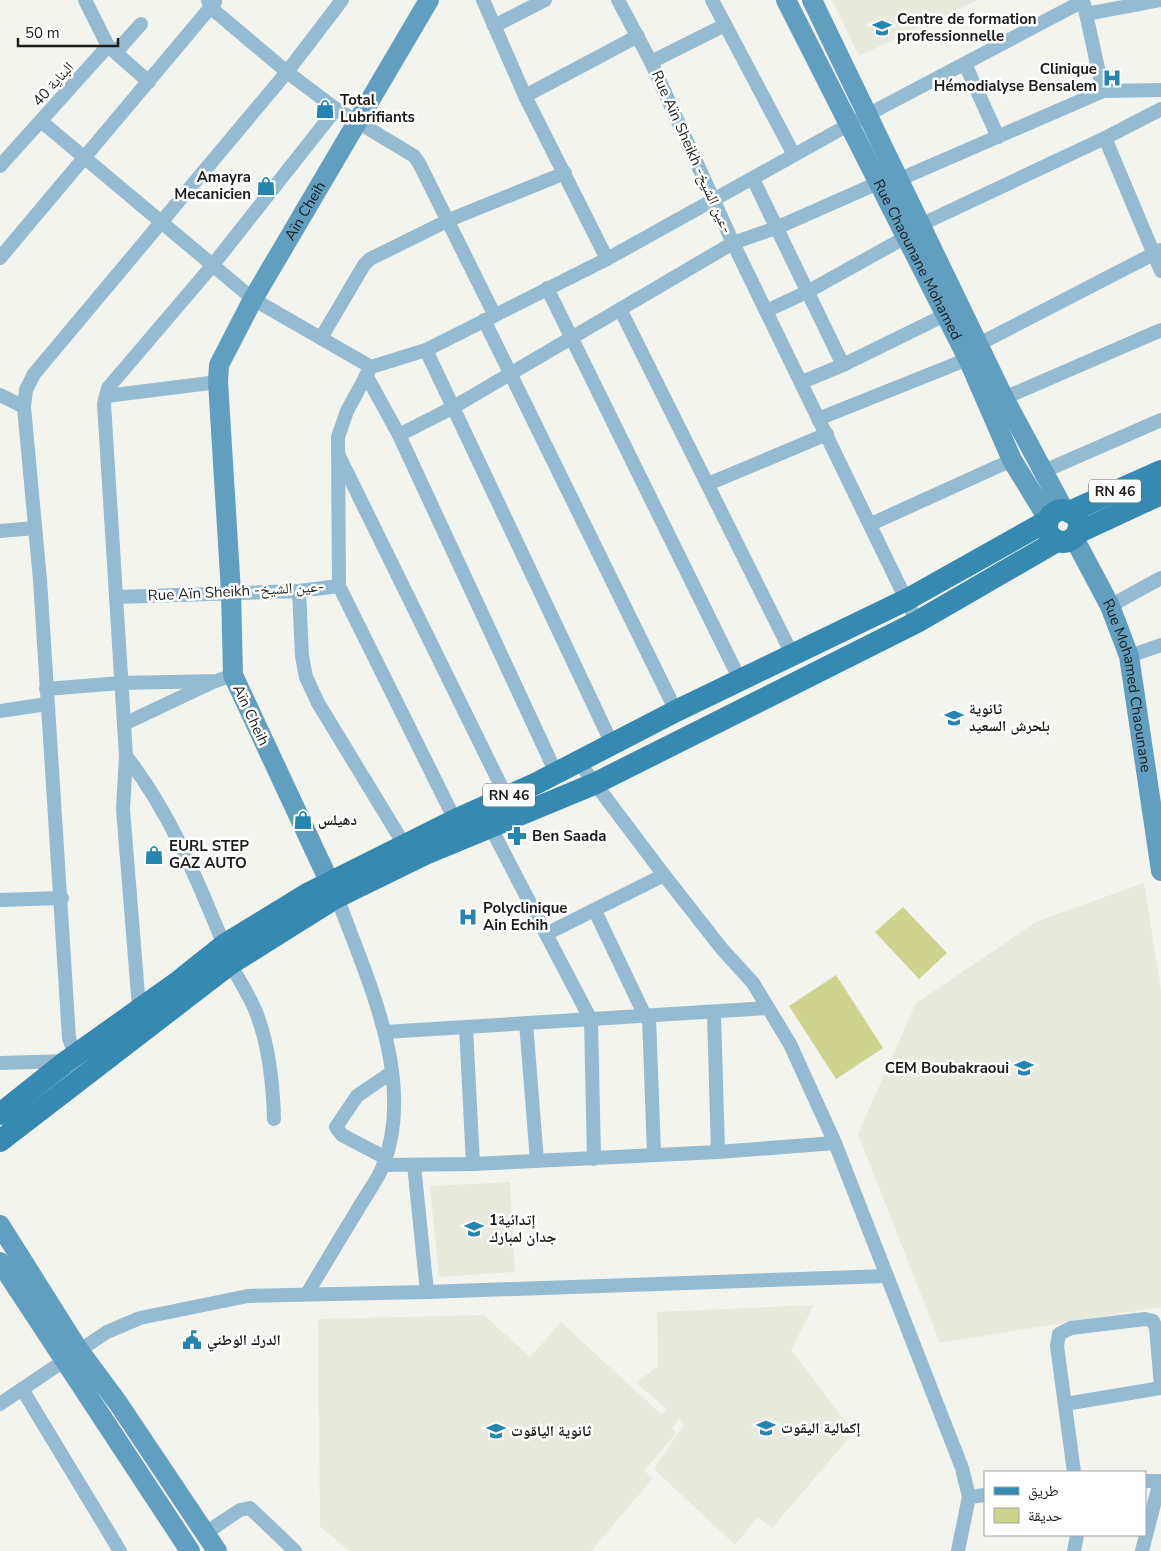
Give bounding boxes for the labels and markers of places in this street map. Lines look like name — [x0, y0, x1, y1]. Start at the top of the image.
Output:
place label: Centre de formation professionnelle — [897, 9, 1037, 46]
school or university icon: Centre de formation professionnelle — [871, 17, 893, 39]
place label: Clinique Hémodialyse Bensalem — [934, 59, 1097, 96]
hospital icon: Clinique Hémodialyse Bensalem — [1101, 67, 1123, 89]
place label: Total Lubrifiants — [340, 90, 415, 127]
shop icon: Total Lubrifiants — [314, 98, 336, 120]
place label: Amayra Mecanicien — [174, 167, 251, 204]
shop icon: Amayra Mecanicien — [255, 175, 277, 197]
place label: ثانوية بلحرش السعيد — [969, 699, 1050, 736]
school or university icon: ثانوية بلحرش السعيد — [943, 707, 965, 729]
shop icon: دهيلس — [292, 809, 314, 831]
place label: دهيلس — [318, 810, 357, 830]
pharmacy icon: Ben Saada — [506, 825, 528, 847]
place label: Ben Saada — [532, 826, 606, 846]
place label: EURL STEP GAZ AUTO — [169, 836, 249, 873]
shop icon: EURL STEP GAZ AUTO — [143, 844, 165, 866]
place label: Polyclinique Ain Echih — [483, 898, 567, 935]
hospital icon: Polyclinique Ain Echih — [457, 906, 479, 928]
school or university icon: CEM Boubakraoui — [1013, 1057, 1035, 1079]
place label: CEM Boubakraoui — [885, 1058, 1009, 1078]
place label: 1إتدائية جدان لمبارك — [489, 1210, 557, 1247]
school or university icon: 1إتدائية جدان لمبارك — [463, 1218, 485, 1240]
public building icon: الدرك الوطني — [181, 1329, 203, 1351]
place label: الدرك الوطني — [207, 1330, 281, 1352]
school or university icon: إكمالية اليقوت — [755, 1417, 777, 1439]
place label: إكمالية اليقوت — [781, 1418, 861, 1438]
school or university icon: ثانوية الياقوت — [485, 1420, 507, 1442]
place label: ثانوية الياقوت — [511, 1421, 592, 1441]

